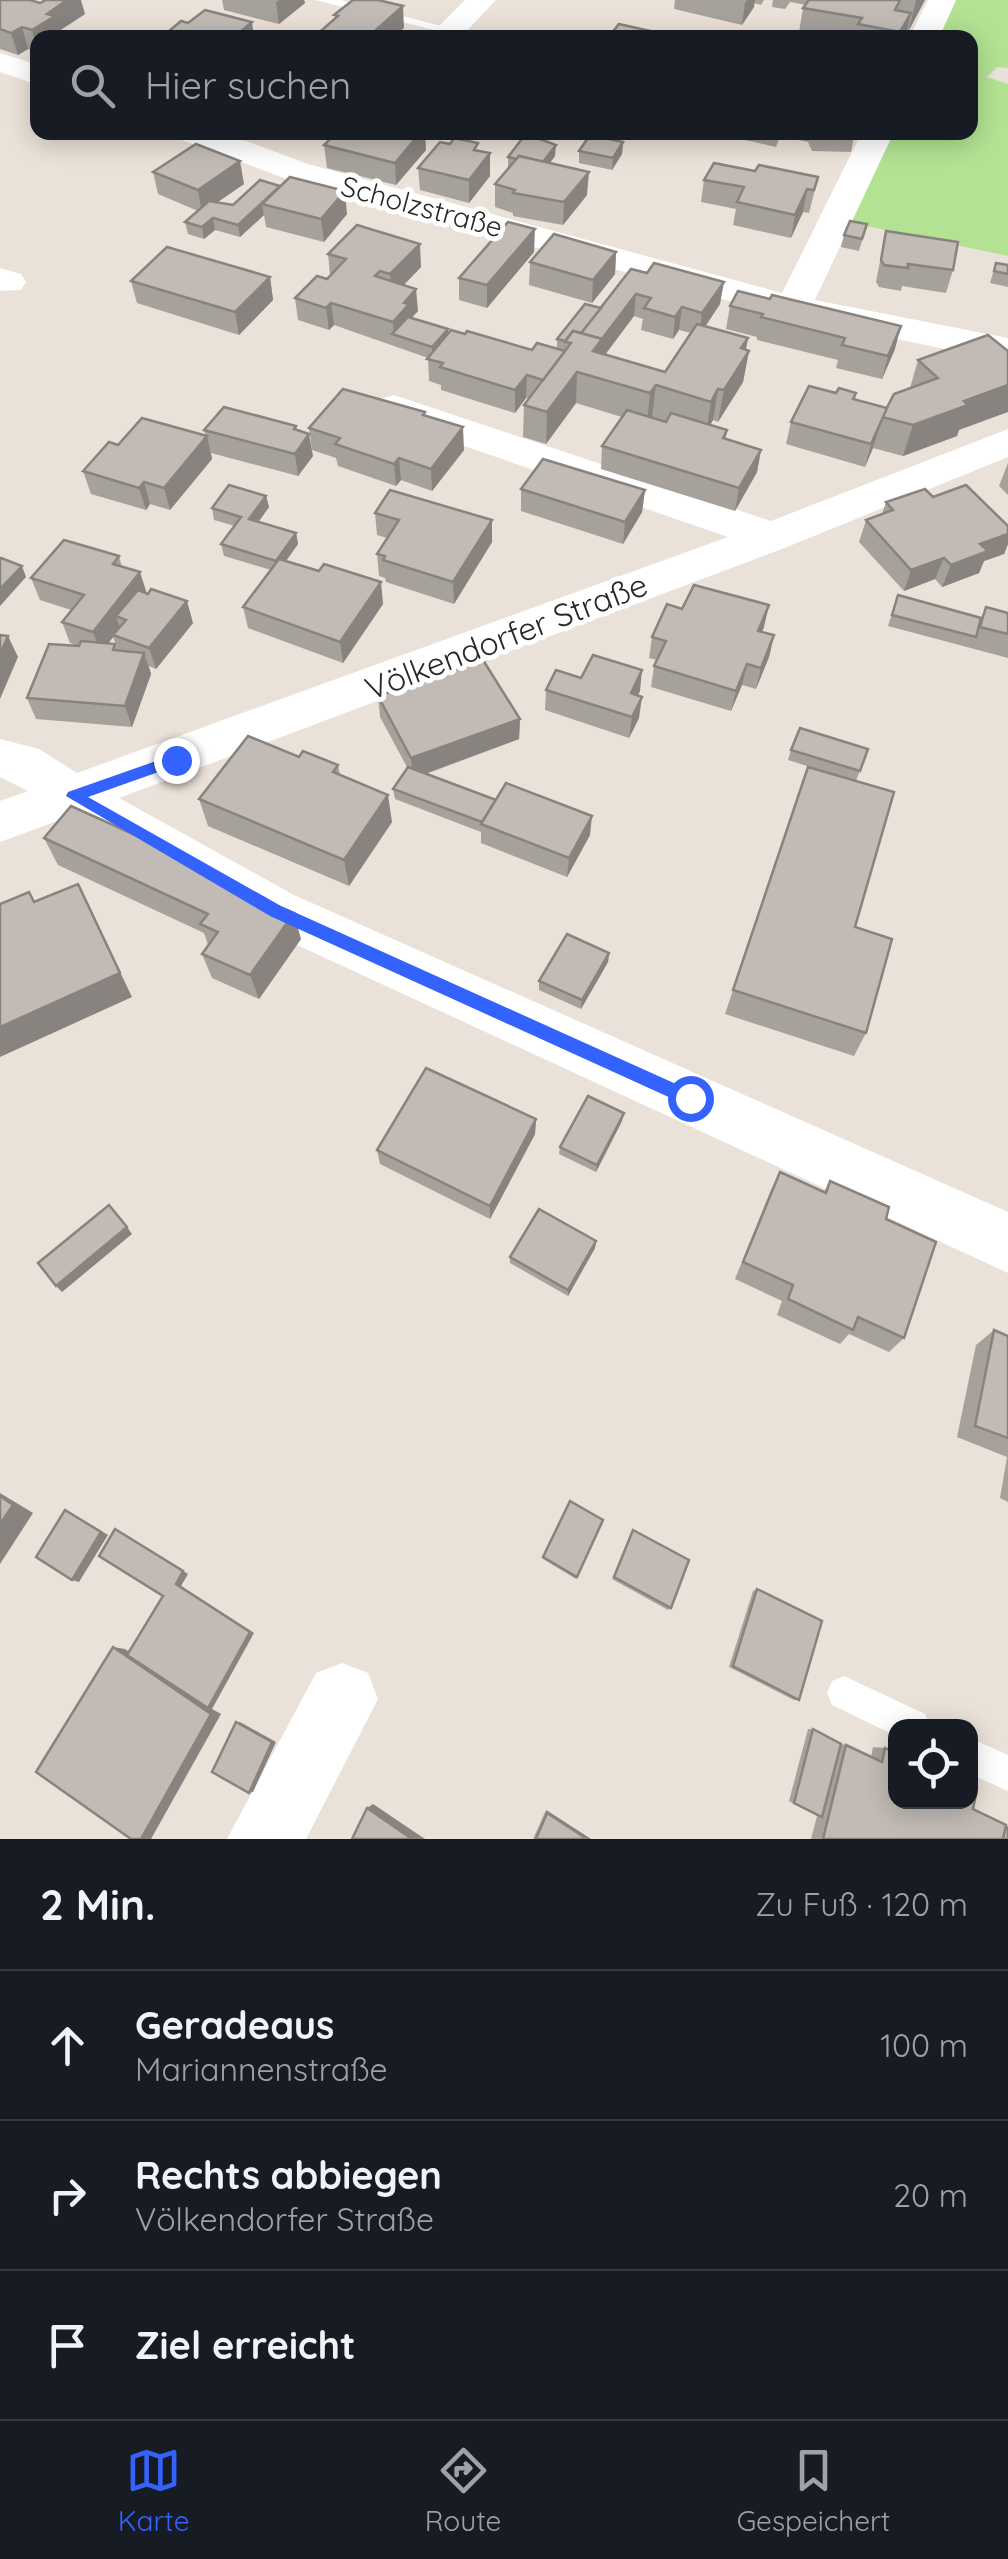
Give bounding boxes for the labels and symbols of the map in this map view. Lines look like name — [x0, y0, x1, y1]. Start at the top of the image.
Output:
street label: Scholzstraße — [337, 168, 507, 244]
street label: Völkendorfer Straße — [359, 564, 653, 708]
route end — [154, 738, 200, 784]
route start — [668, 1076, 714, 1122]

